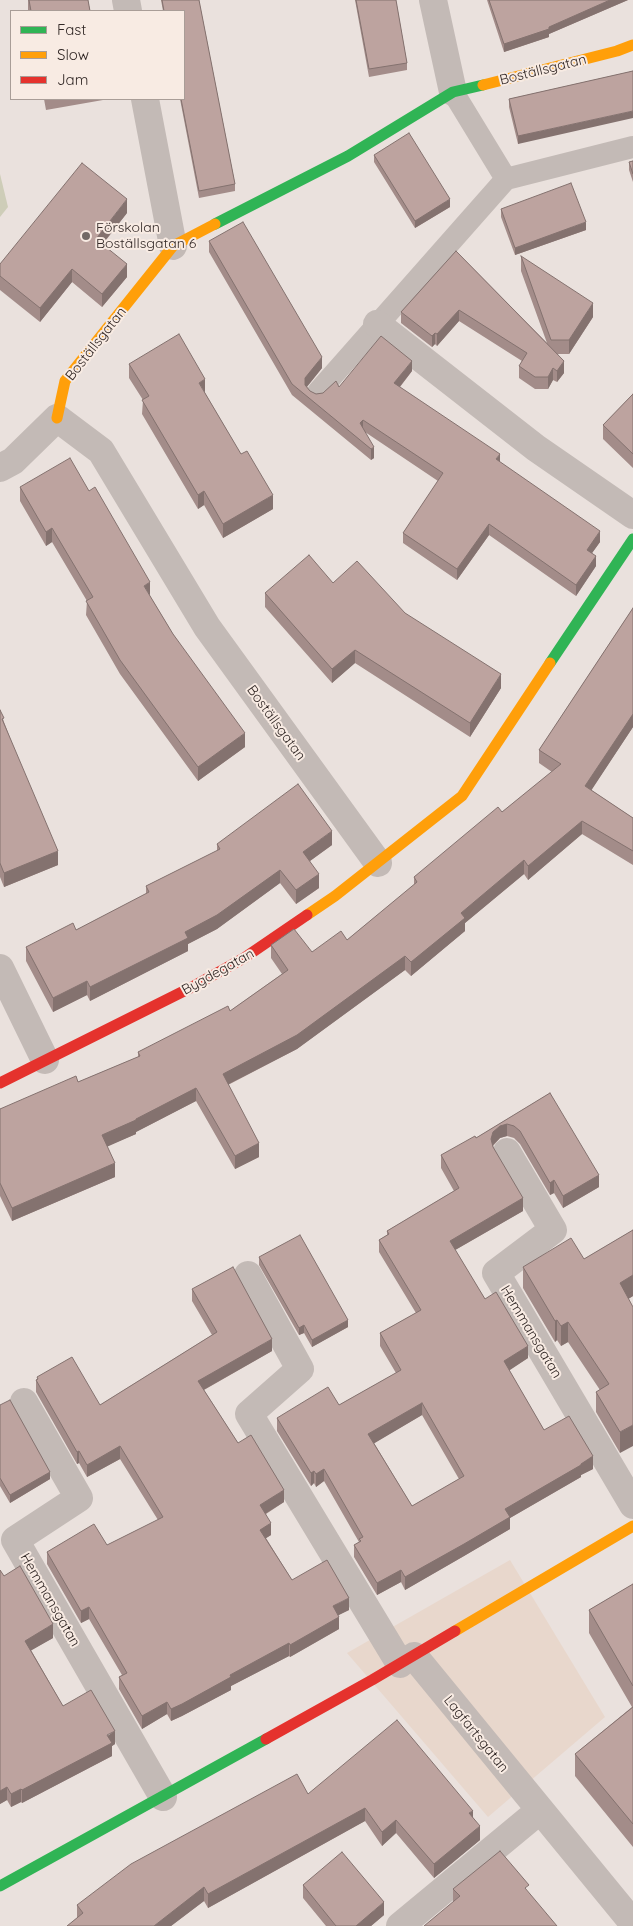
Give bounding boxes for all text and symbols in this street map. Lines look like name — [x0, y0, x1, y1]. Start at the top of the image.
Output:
legend — [10, 10, 185, 100]
text: Fast — [57, 20, 86, 39]
text: Slow — [57, 45, 89, 64]
street label: Boställsgatan — [498, 51, 588, 89]
text: Jam — [57, 70, 88, 89]
place label: Förskolan Boställsgatan 6 — [96, 220, 196, 252]
marker: Förskolan Boställsgatan 6 — [80, 230, 92, 242]
street label: Boställsgatan — [62, 304, 130, 384]
street label: Boställsgatan — [243, 682, 309, 764]
street label: Bygdegatan — [179, 945, 257, 999]
street label: Hemmansgatan — [497, 1283, 565, 1381]
street label: Hemmansgatan — [16, 1550, 84, 1650]
street label: Lagfartsgatan — [440, 1692, 512, 1776]

